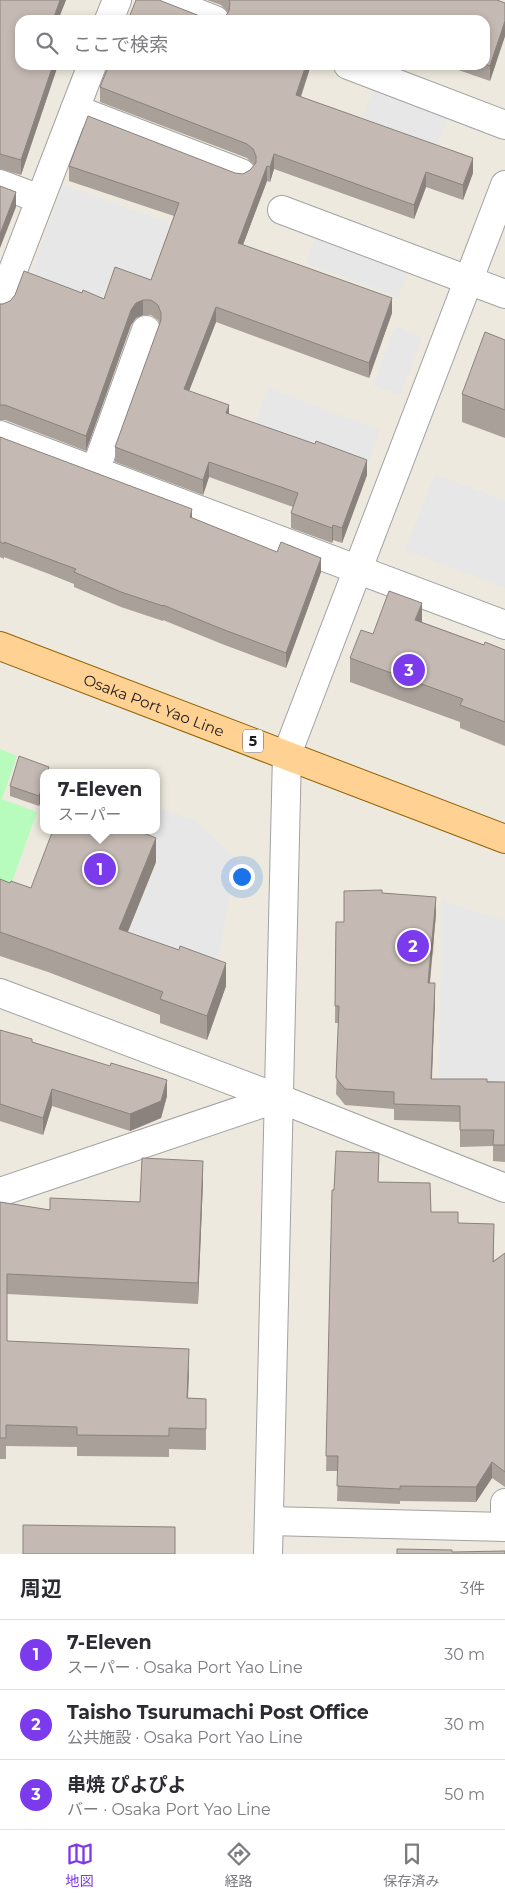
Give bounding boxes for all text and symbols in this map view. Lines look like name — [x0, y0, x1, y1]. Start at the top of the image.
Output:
search box — [15, 15, 490, 70]
icon: search — [33, 29, 61, 57]
text: ここで検索 — [73, 33, 168, 56]
pin: 3 — [393, 651, 425, 689]
street label: Osaka Port Yao Line — [81, 669, 227, 740]
road number: 5 — [243, 729, 263, 752]
popup — [40, 769, 160, 834]
text: 7-Eleven — [58, 778, 142, 801]
text: スーパー — [58, 805, 122, 824]
pin: 1 — [84, 850, 116, 888]
your location — [229, 864, 255, 890]
pin: 2 — [397, 927, 429, 965]
text: 周辺 — [20, 1576, 62, 1601]
text: 3件 — [460, 1579, 485, 1598]
text: 7-Eleven — [67, 1631, 152, 1654]
text: 1 — [33, 1645, 39, 1664]
text: 30 m — [444, 1645, 485, 1664]
text: スーパー · Osaka Port Yao Line — [67, 1658, 303, 1677]
text: Taisho Tsurumachi Post Office — [67, 1701, 369, 1724]
text: 2 — [31, 1715, 41, 1734]
text: 30 m — [444, 1715, 485, 1734]
text: 公共施設 · Osaka Port Yao Line — [67, 1728, 303, 1747]
text: 串焼 ぴよぴよ — [67, 1773, 186, 1796]
text: 3 — [31, 1785, 41, 1804]
text: 50 m — [444, 1785, 485, 1804]
text: バー · Osaka Port Yao Line — [67, 1800, 271, 1819]
tab: 地図 — [66, 1840, 94, 1890]
tab: 経路 — [225, 1840, 253, 1890]
tab: 保存済み — [384, 1840, 440, 1890]

